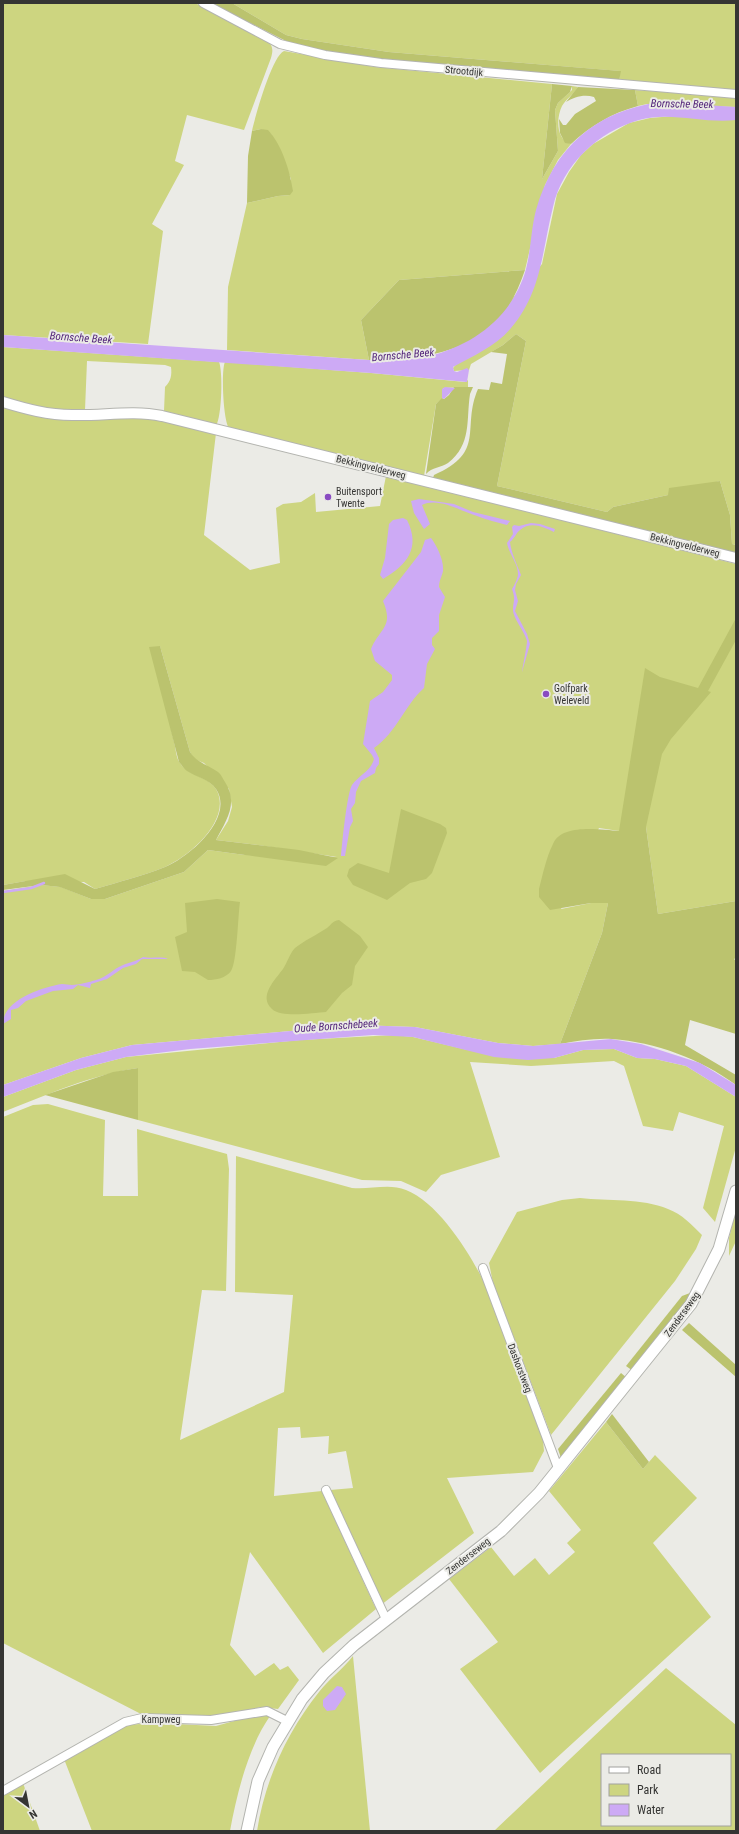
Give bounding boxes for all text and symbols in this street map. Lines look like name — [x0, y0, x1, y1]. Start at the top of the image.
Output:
street label: Strootdijk — [445, 64, 484, 78]
water label: Bornsche Beek — [651, 97, 714, 111]
water label: Bornsche Beek — [49, 329, 113, 347]
water label: Bornsche Beek — [371, 346, 435, 364]
street label: Bekkingvelderweg — [335, 453, 407, 481]
place label: Buitensport Twente — [336, 486, 382, 509]
marker: Buitensport Twente — [323, 492, 333, 502]
street label: Bekkingvelderweg — [649, 531, 721, 559]
place label: Golfpark Weleveld — [554, 683, 589, 706]
marker: Golfpark Weleveld — [541, 689, 551, 699]
water label: Oude Bornschebeek — [294, 1017, 379, 1035]
street label: Zenderseweg — [662, 1289, 702, 1339]
street label: Dashorstweg — [506, 1342, 534, 1394]
street label: Zenderseweg — [444, 1535, 492, 1577]
street label: Kampweg — [142, 1714, 180, 1725]
legend — [601, 1754, 731, 1826]
text: Road — [637, 1763, 661, 1777]
text: Park — [637, 1783, 659, 1797]
north arrow — [8, 1786, 48, 1826]
text: Water — [637, 1803, 665, 1817]
text: N — [27, 1807, 39, 1821]

